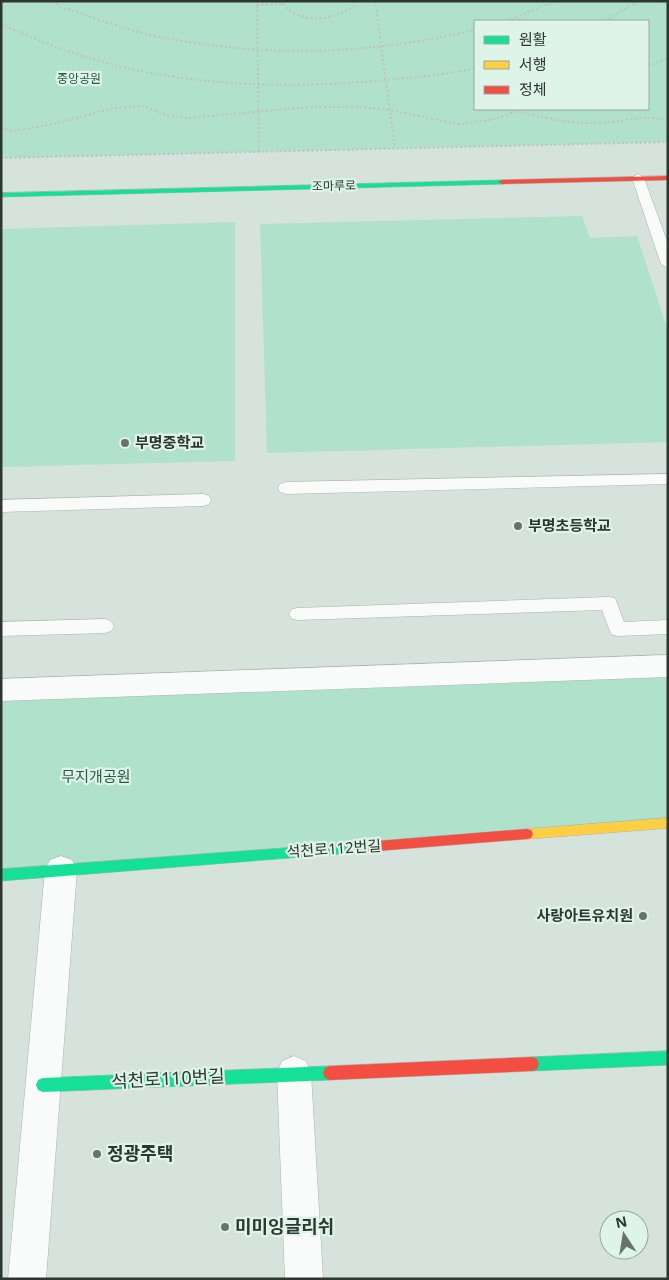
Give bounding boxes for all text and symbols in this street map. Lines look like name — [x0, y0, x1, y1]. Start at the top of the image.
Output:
legend — [474, 20, 649, 110]
text: 원활 — [519, 29, 547, 49]
text: 서행 — [519, 54, 547, 74]
park label: 중앙공원 — [57, 70, 101, 87]
text: 정체 — [519, 79, 547, 99]
street label: 조마루로 — [312, 177, 356, 194]
place label: 부명중학교 — [135, 432, 204, 452]
marker: 부명중학교 — [119, 437, 131, 449]
place label: 부명초등학교 — [528, 515, 611, 535]
marker: 부명초등학교 — [512, 520, 524, 532]
park label: 무지개공원 — [61, 766, 131, 786]
street label: 석천로112번길 — [286, 835, 382, 861]
place label: 사랑아트유치원 — [536, 905, 633, 925]
marker: 사랑아트유치원 — [637, 910, 649, 922]
street label: 석천로110번길 — [111, 1063, 225, 1093]
place label: 정광주택 — [107, 1141, 173, 1165]
marker: 정광주택 — [91, 1148, 103, 1160]
north arrow — [599, 1210, 649, 1260]
text: N — [614, 1211, 629, 1232]
place label: 미미잉글리쉬 — [235, 1214, 334, 1238]
marker: 미미잉글리쉬 — [219, 1221, 231, 1233]

